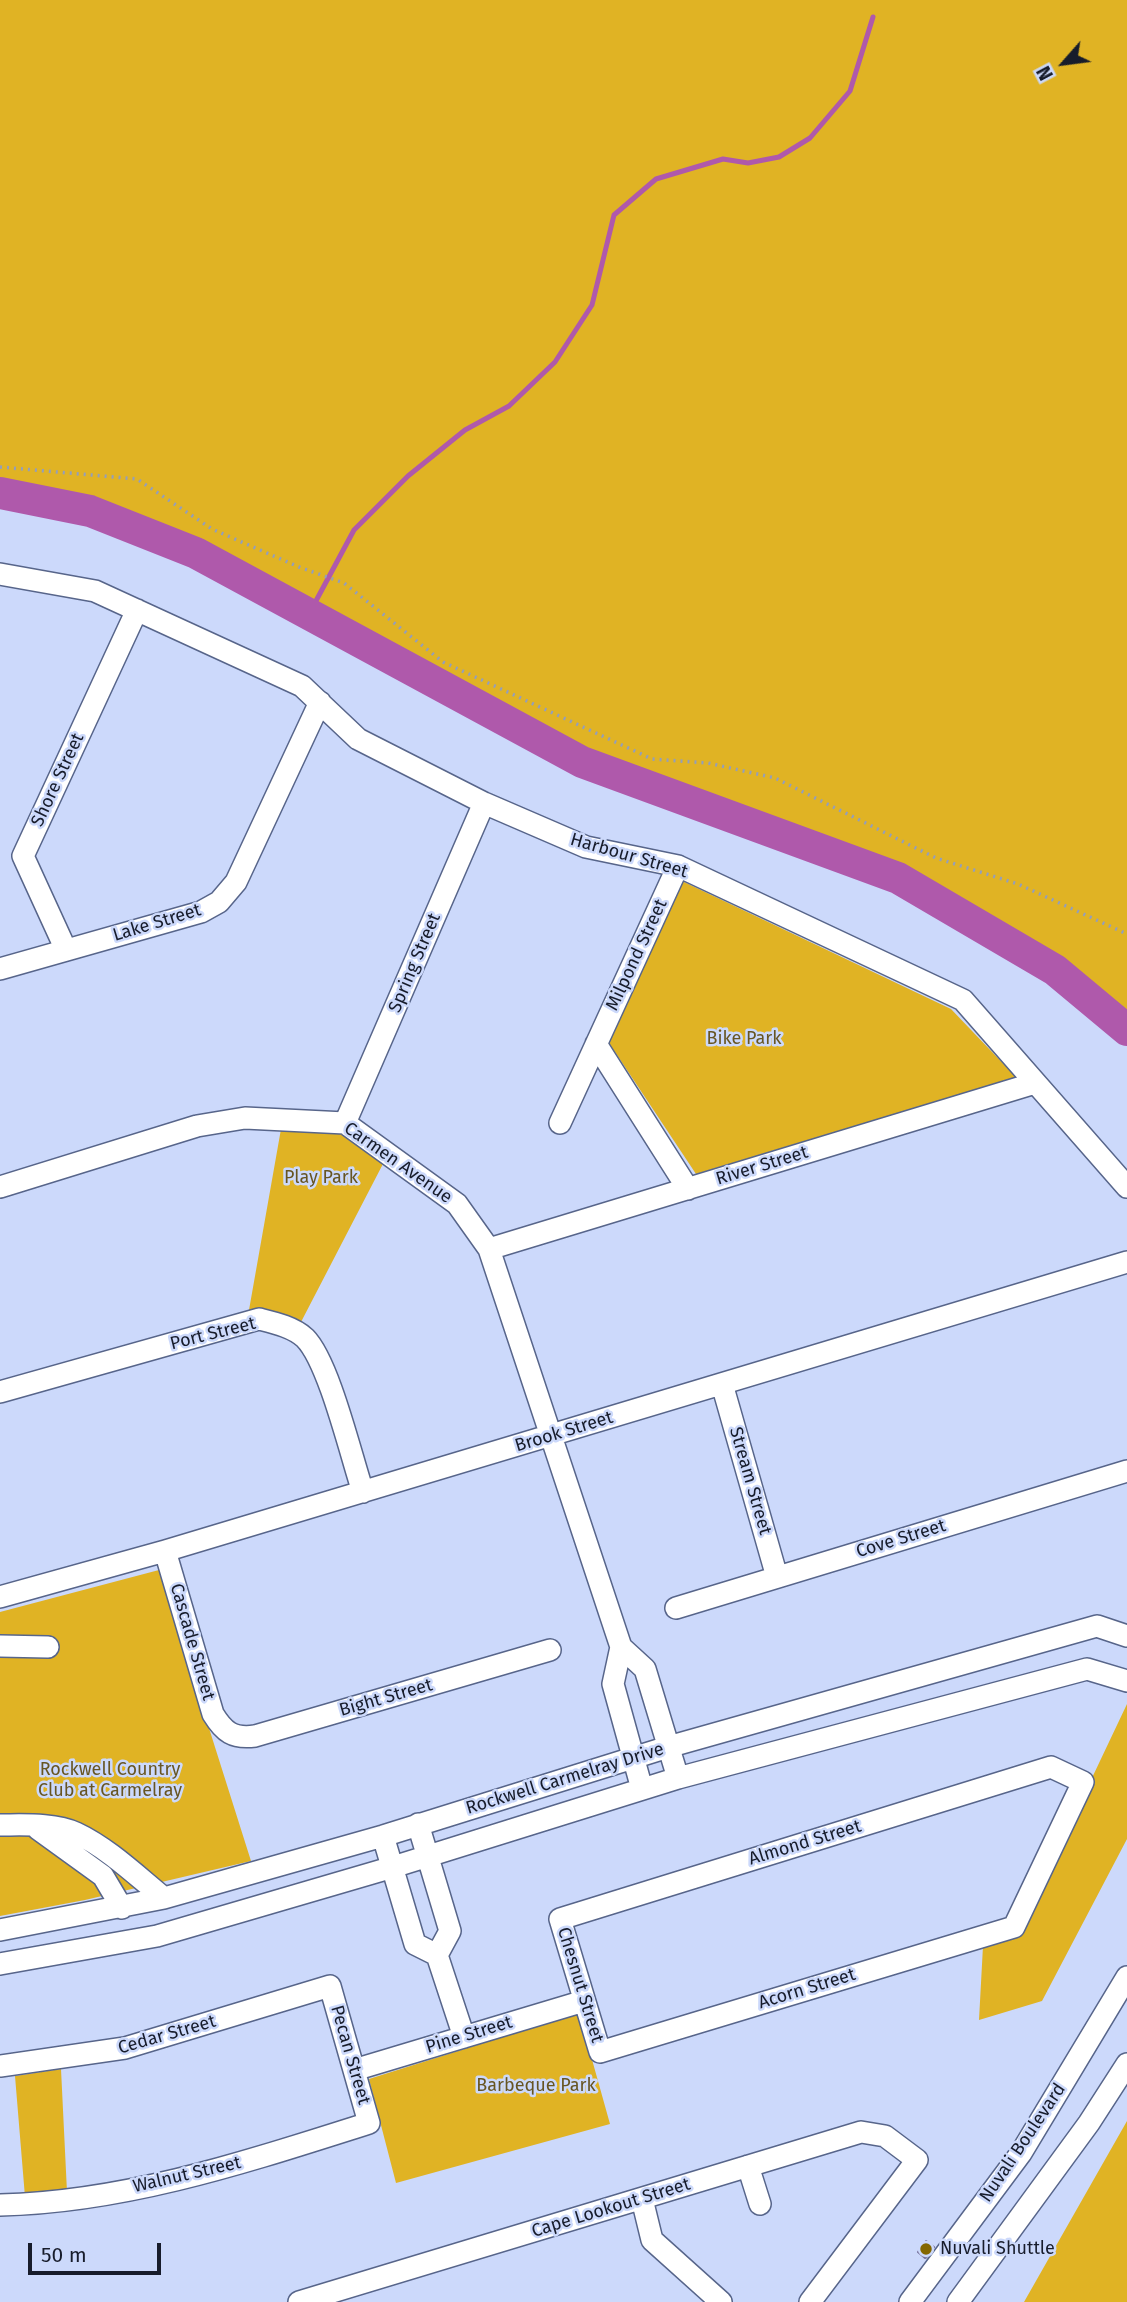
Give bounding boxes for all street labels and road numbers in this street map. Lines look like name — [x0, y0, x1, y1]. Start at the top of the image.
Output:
street label: Shore Street — [27, 730, 89, 830]
street label: Harbour Street — [568, 829, 690, 883]
street label: Milpond Street — [602, 896, 672, 1014]
street label: Lake Street — [110, 899, 204, 947]
street label: Spring Street — [384, 910, 446, 1016]
street label: Carmen Avenue — [340, 1118, 456, 1208]
street label: River Street — [713, 1142, 811, 1190]
street label: Port Street — [168, 1313, 258, 1355]
street label: Brook Street — [512, 1407, 616, 1457]
street label: Stream Street — [724, 1425, 776, 1537]
street label: Cove Street — [854, 1515, 948, 1563]
street label: Cascade Street — [165, 1581, 219, 1703]
street label: Bight Street — [337, 1674, 435, 1722]
street label: Rockwell Carmelray Drive — [463, 1739, 667, 1819]
street label: Almond Street — [746, 1816, 864, 1870]
street label: Chesnut Street — [552, 1925, 608, 2045]
street label: Acorn Street — [756, 1964, 858, 2014]
street label: Pecan Street — [326, 2003, 374, 2107]
street label: Cedar Street — [116, 2011, 218, 2059]
street label: Pine Street — [423, 2012, 515, 2058]
street label: Nuvali Boulevard — [975, 2080, 1071, 2206]
street label: Walnut Street — [131, 2152, 243, 2198]
street label: Cape Lookout Street — [529, 2174, 693, 2242]

